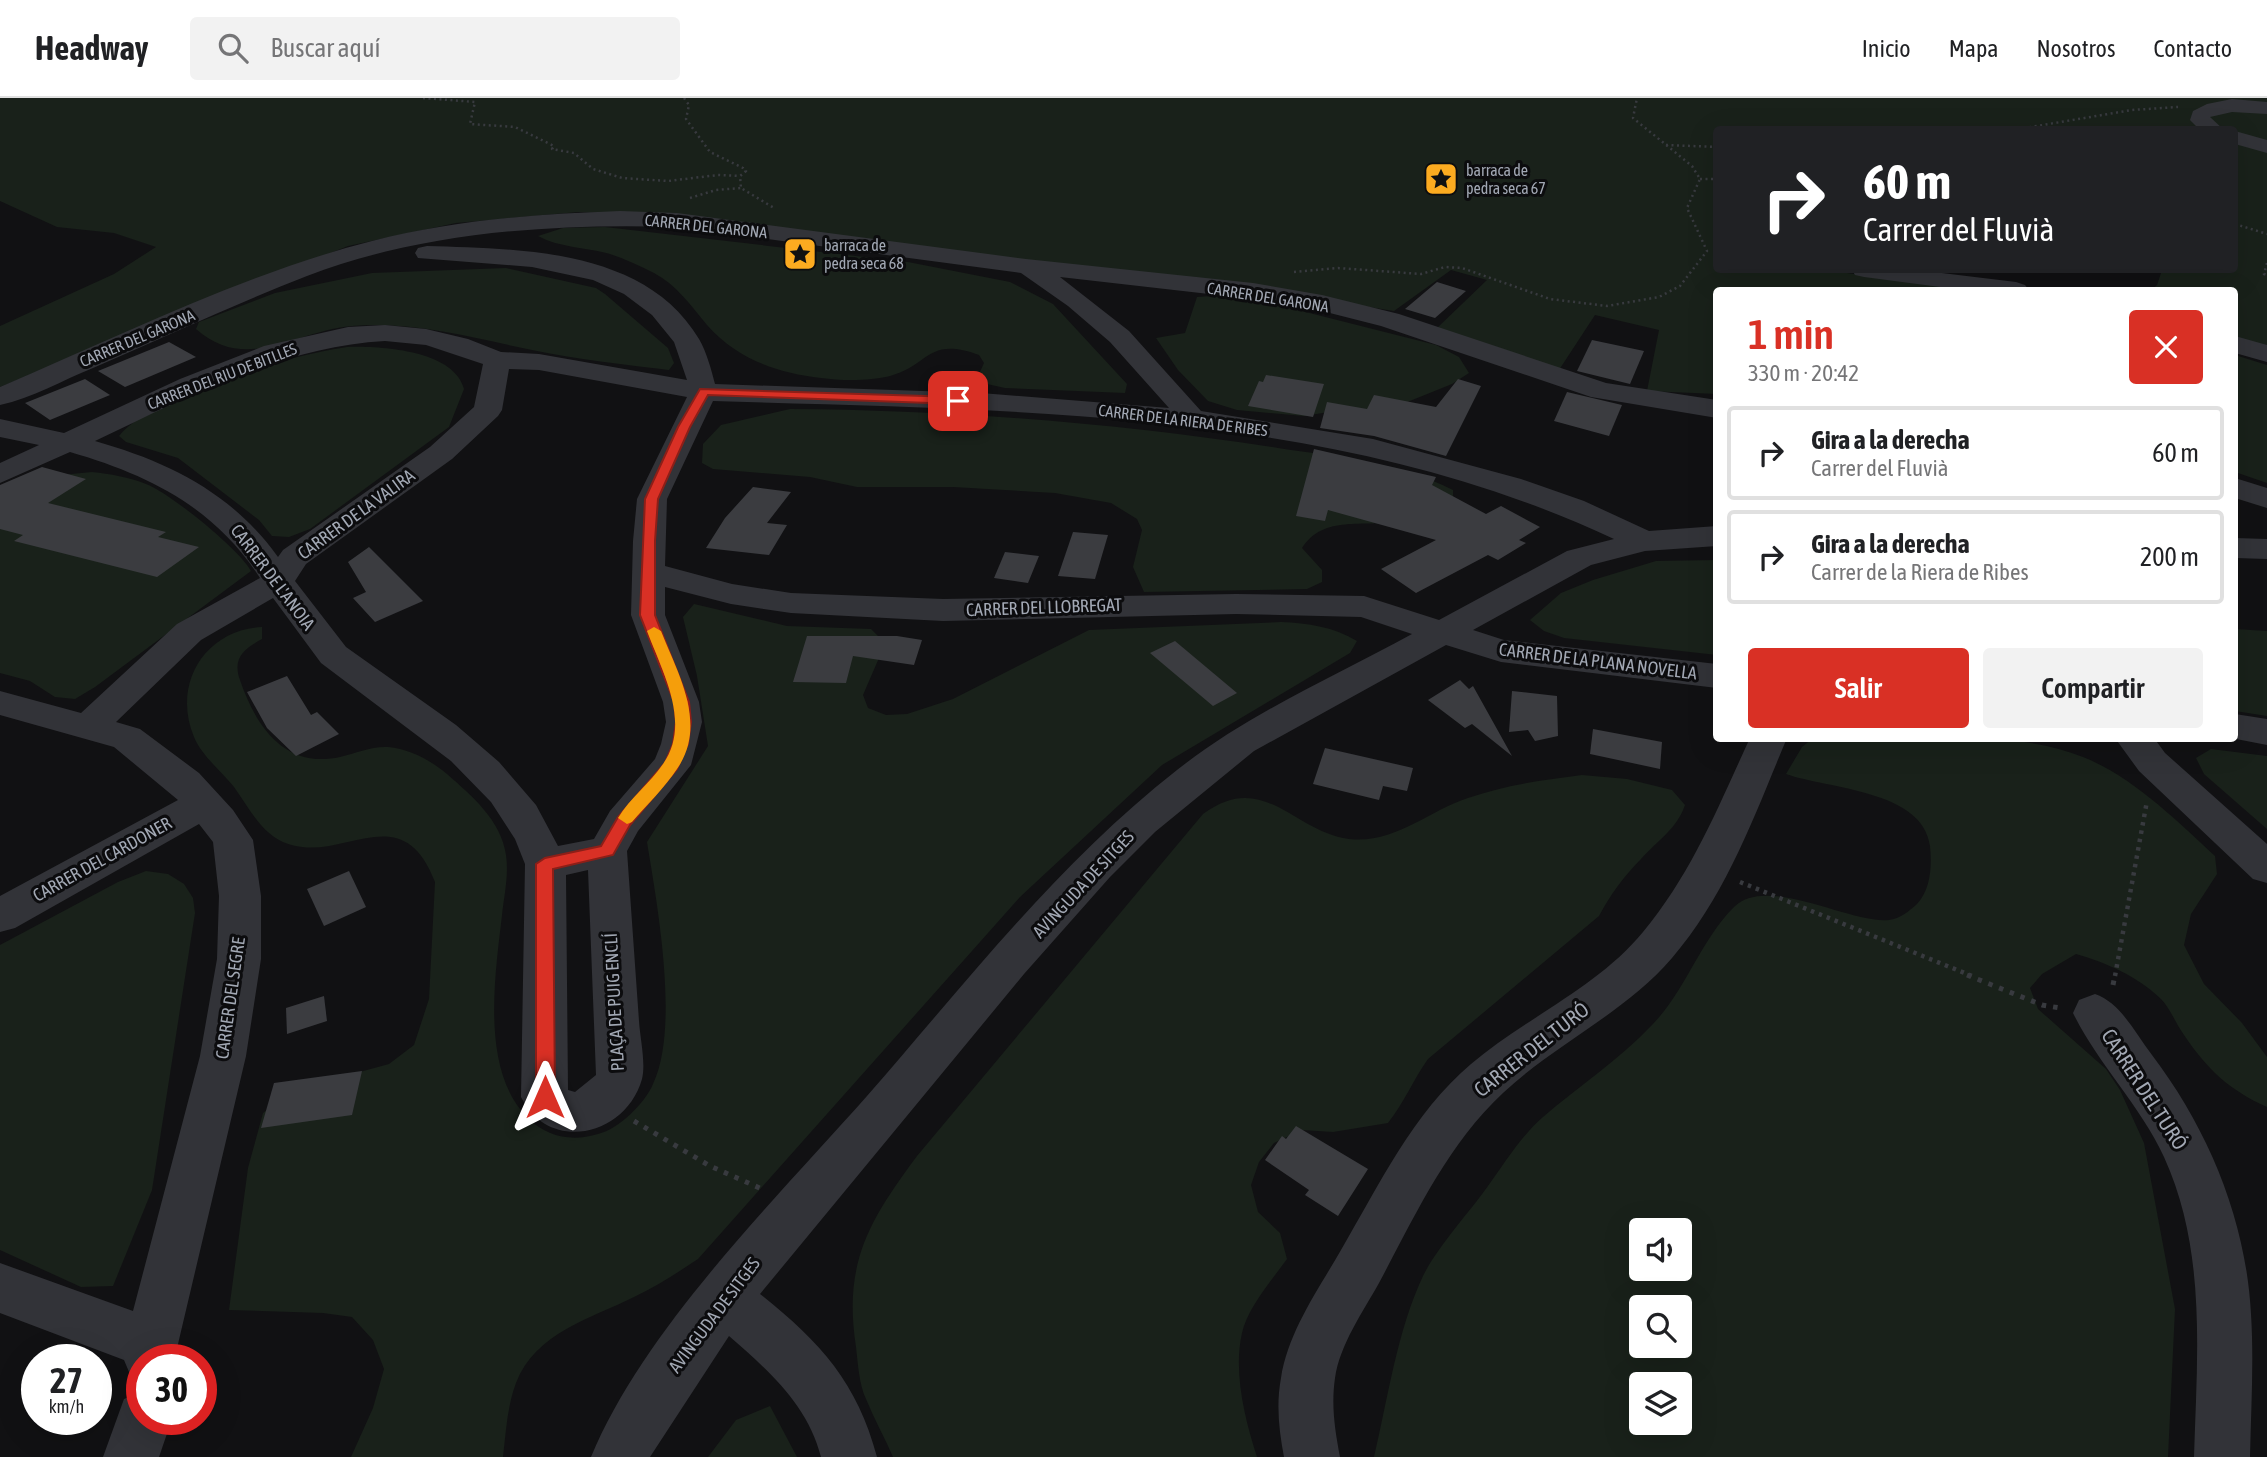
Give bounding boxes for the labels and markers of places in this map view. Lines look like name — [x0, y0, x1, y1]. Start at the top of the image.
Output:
place icon: barraca de pedra seca 67 — [1422, 160, 1460, 198]
place label: barraca de pedra seca 67 — [1466, 161, 1546, 198]
place icon: barraca de pedra seca 68 — [781, 235, 819, 273]
place label: barraca de pedra seca 68 — [824, 236, 904, 273]
pin — [928, 371, 988, 431]

